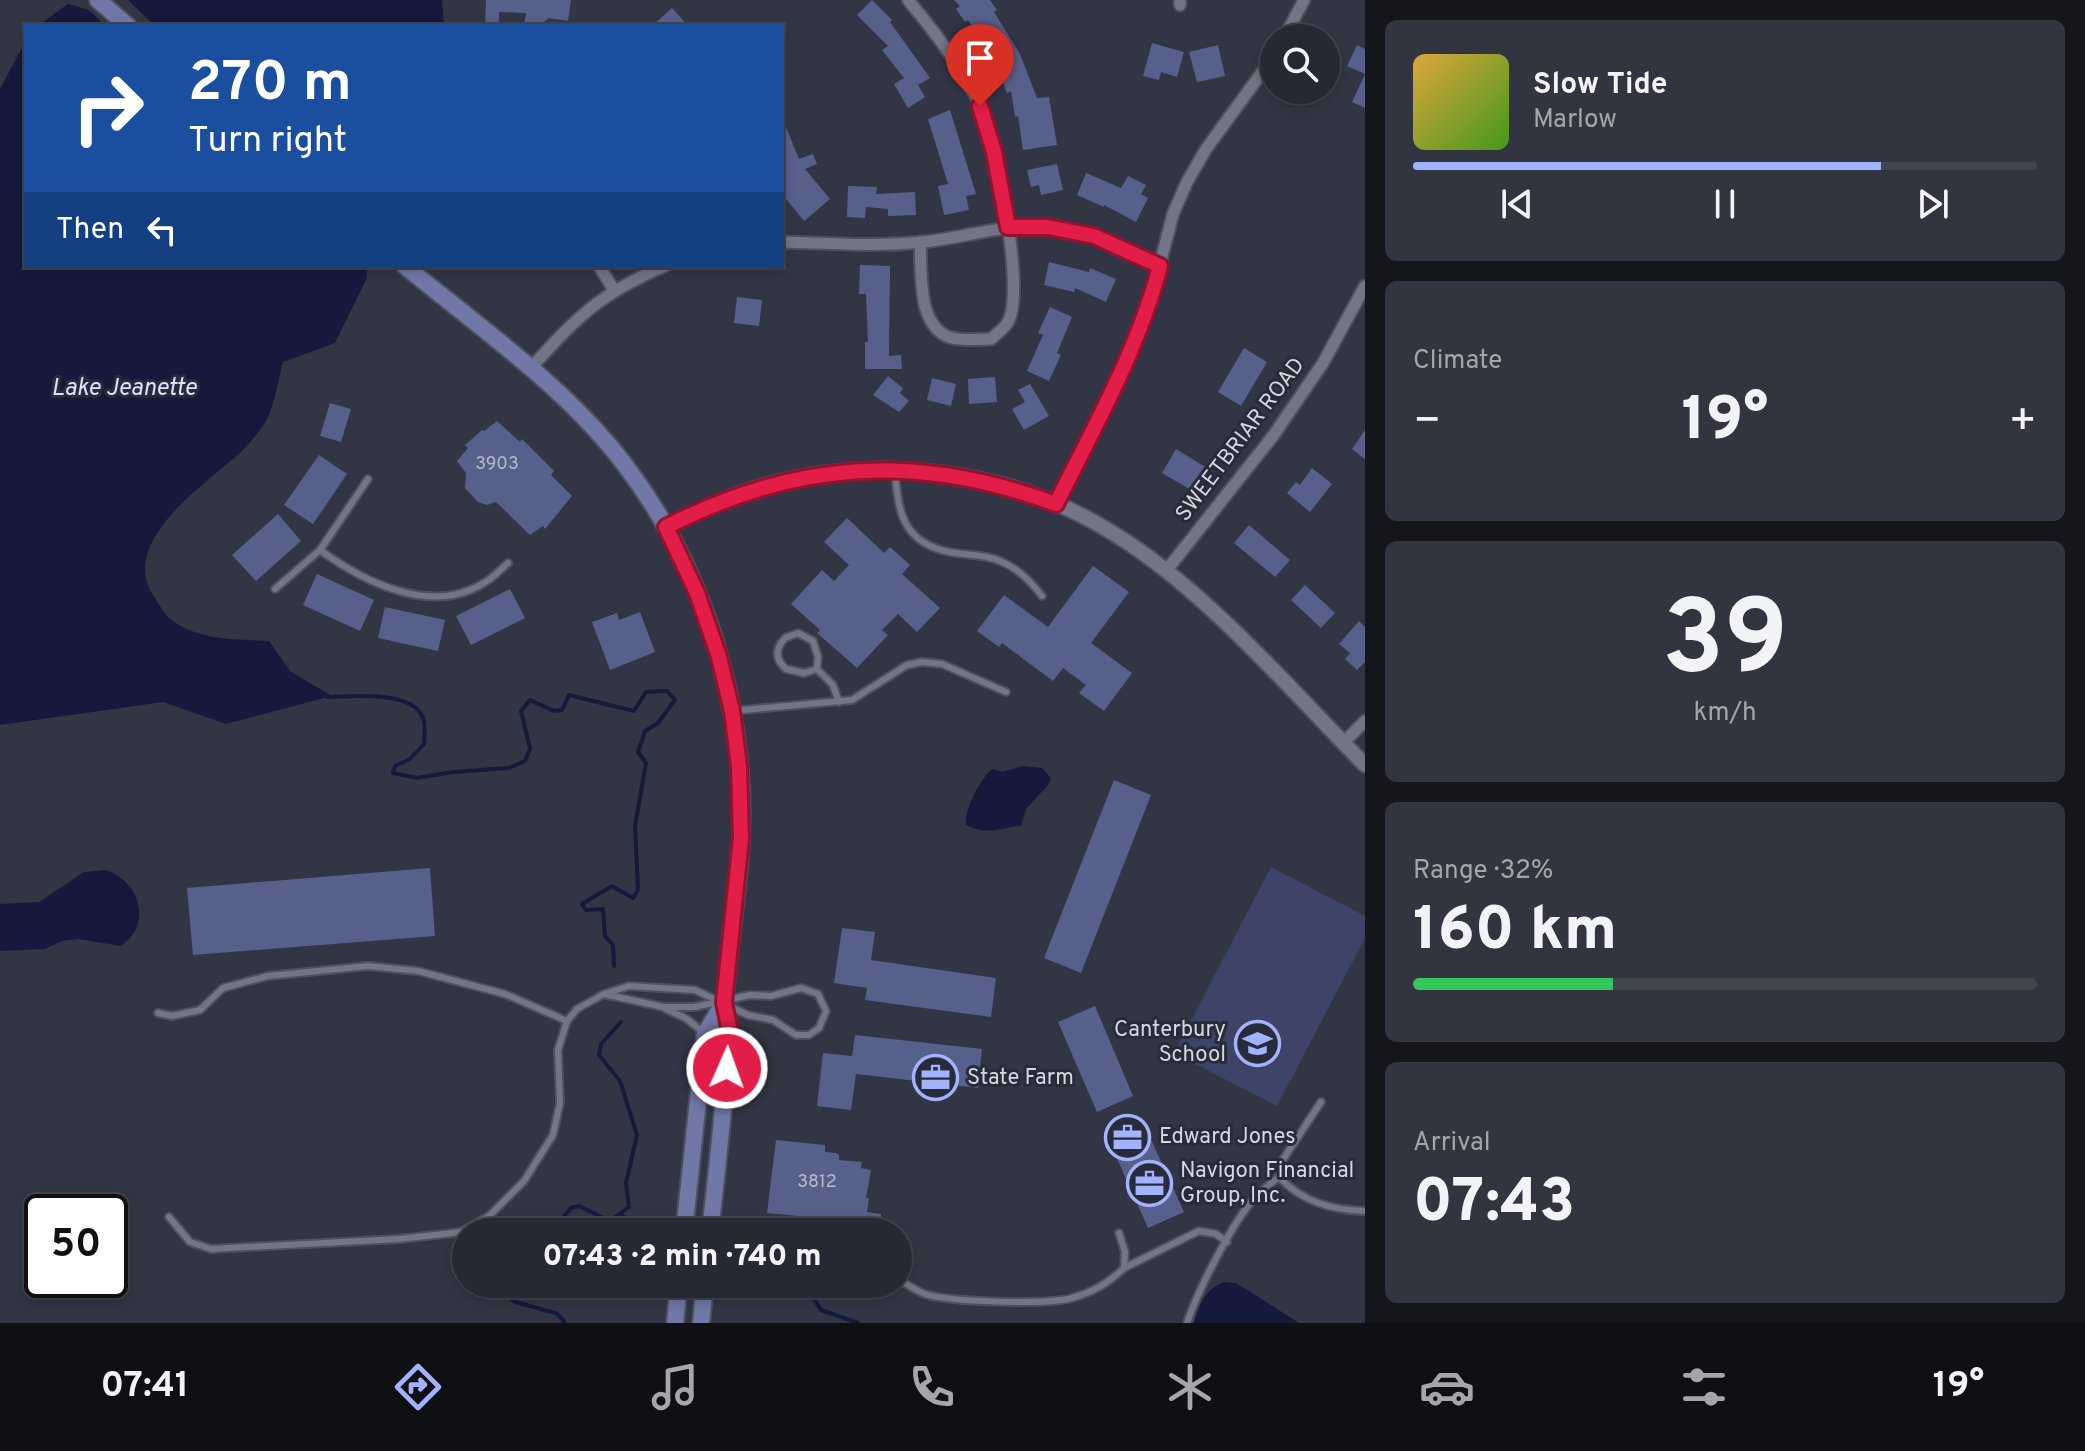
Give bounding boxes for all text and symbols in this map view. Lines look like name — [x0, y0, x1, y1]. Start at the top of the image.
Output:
pin — [946, 24, 1014, 106]
map controls — [1260, 24, 1340, 104]
button: search — [1260, 24, 1340, 104]
icon: arrive — [958, 36, 1002, 80]
text: 270 m — [188, 50, 352, 120]
icon: right — [56, 56, 160, 160]
text: Slow Tide — [1533, 67, 1667, 104]
text: Marlow — [1533, 104, 1617, 137]
text: Turn right — [188, 119, 347, 165]
icon: previous — [1495, 182, 1539, 226]
icon: pause — [1703, 182, 1747, 226]
icon: next — [1911, 182, 1955, 226]
icon: left — [140, 208, 184, 252]
text: Then — [56, 212, 124, 249]
text: Climate — [1413, 345, 1502, 378]
street label: SWEETBRIAR ROAD — [1171, 353, 1311, 527]
water label: Lake Jeanette — [51, 374, 197, 404]
text: 19° — [1682, 385, 1768, 461]
text: − — [1413, 395, 1441, 451]
text: + — [2009, 395, 2037, 451]
house number: 3903 — [475, 453, 519, 476]
text: 39 — [1662, 579, 1788, 711]
text: km/h — [1693, 697, 1757, 730]
text: Range · 32% — [1413, 855, 1553, 888]
text: 160 km — [1413, 895, 1617, 971]
place label: Canterbury School — [1114, 1017, 1226, 1069]
school or university icon: Canterbury School — [1233, 1019, 1281, 1067]
position arrow — [685, 1026, 769, 1110]
office icon: State Farm — [912, 1054, 960, 1102]
place label: State Farm — [967, 1065, 1074, 1092]
office icon: Edward Jones — [1104, 1113, 1152, 1161]
place label: Edward Jones — [1159, 1124, 1296, 1151]
text: Arrival — [1413, 1127, 1491, 1160]
place label: Navigon Financial Group, Inc. — [1180, 1158, 1354, 1210]
office icon: Navigon Financial Group, Inc. — [1125, 1160, 1173, 1208]
text: 07:43 — [1413, 1167, 1575, 1243]
house number: 3812 — [797, 1171, 837, 1194]
speed limit sign: 50 — [24, 1194, 128, 1298]
text: 07:43 · 2 min · 740 m — [542, 1239, 822, 1276]
icon: directions — [390, 1359, 446, 1415]
icon: music — [647, 1359, 703, 1415]
icon: phone — [904, 1359, 960, 1415]
icon: climate — [1162, 1359, 1218, 1415]
icon: car — [1419, 1359, 1475, 1415]
icon: filters — [1676, 1359, 1732, 1415]
text: 07:41 — [101, 1364, 189, 1410]
text: 19° — [1933, 1364, 1984, 1410]

